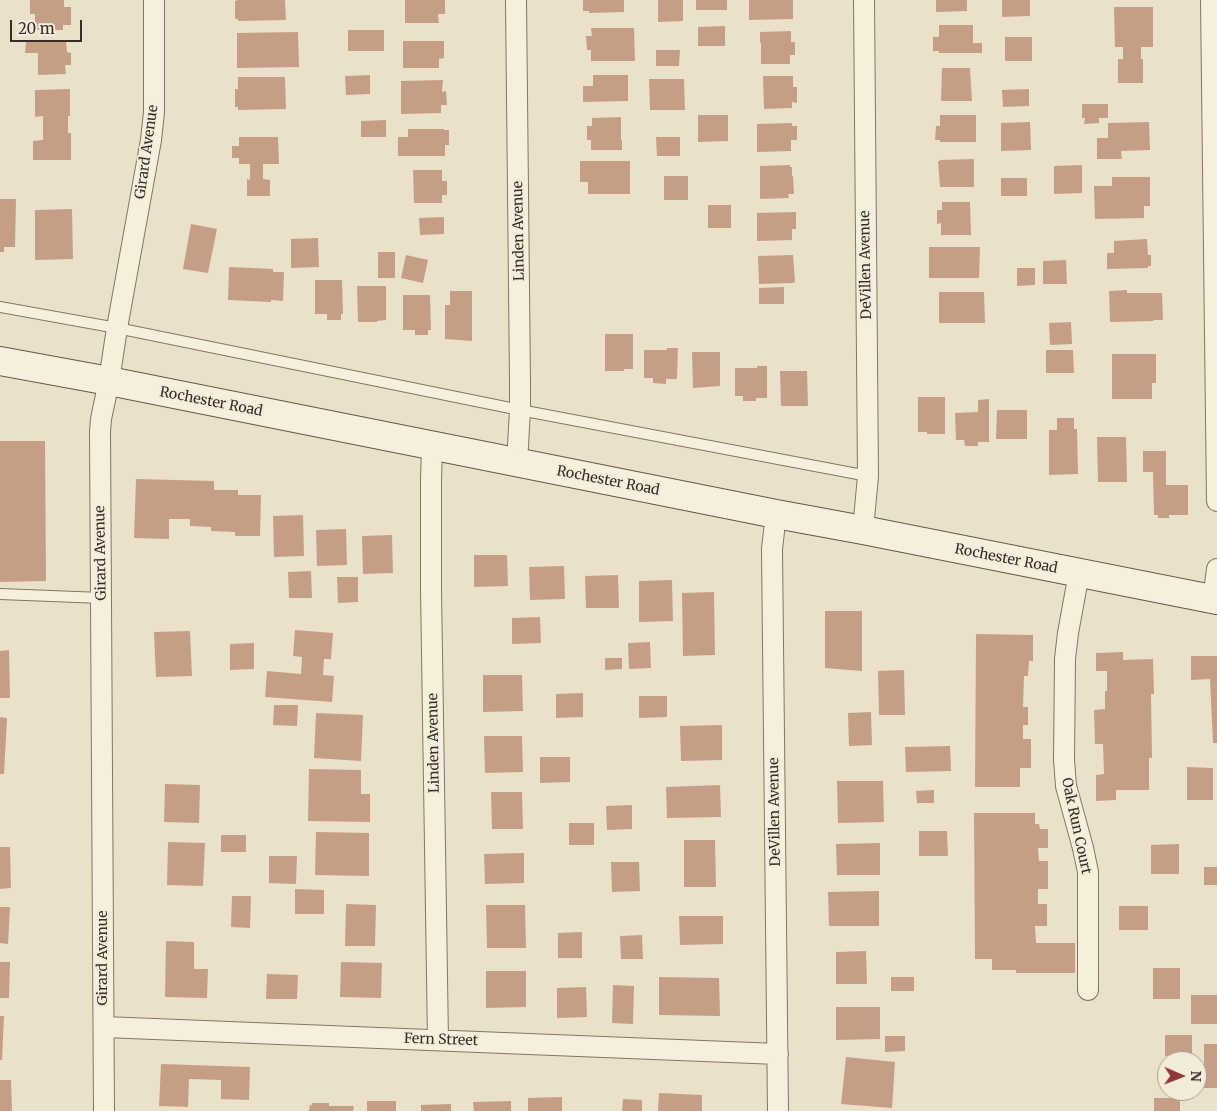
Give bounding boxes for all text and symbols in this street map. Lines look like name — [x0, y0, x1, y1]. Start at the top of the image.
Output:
scale bar — [12, 10, 85, 42]
text: 20 m — [18, 19, 55, 38]
street label: Girard Avenue — [132, 104, 162, 200]
street label: Linden Avenue — [510, 181, 528, 281]
street label: DeVillen Avenue — [857, 210, 875, 320]
street label: Rochester Road — [158, 384, 264, 420]
street label: Rochester Road — [555, 463, 661, 499]
street label: Girard Avenue — [92, 505, 110, 601]
street label: Rochester Road — [953, 541, 1059, 577]
street label: Linden Avenue — [425, 693, 443, 793]
street label: DeVillen Avenue — [766, 757, 784, 867]
street label: Oak Run Court — [1058, 776, 1094, 876]
street label: Girard Avenue — [95, 911, 111, 1005]
street label: Fern Street — [404, 1030, 478, 1050]
north arrow — [1157, 1051, 1207, 1101]
text: N — [1187, 1071, 1205, 1082]

